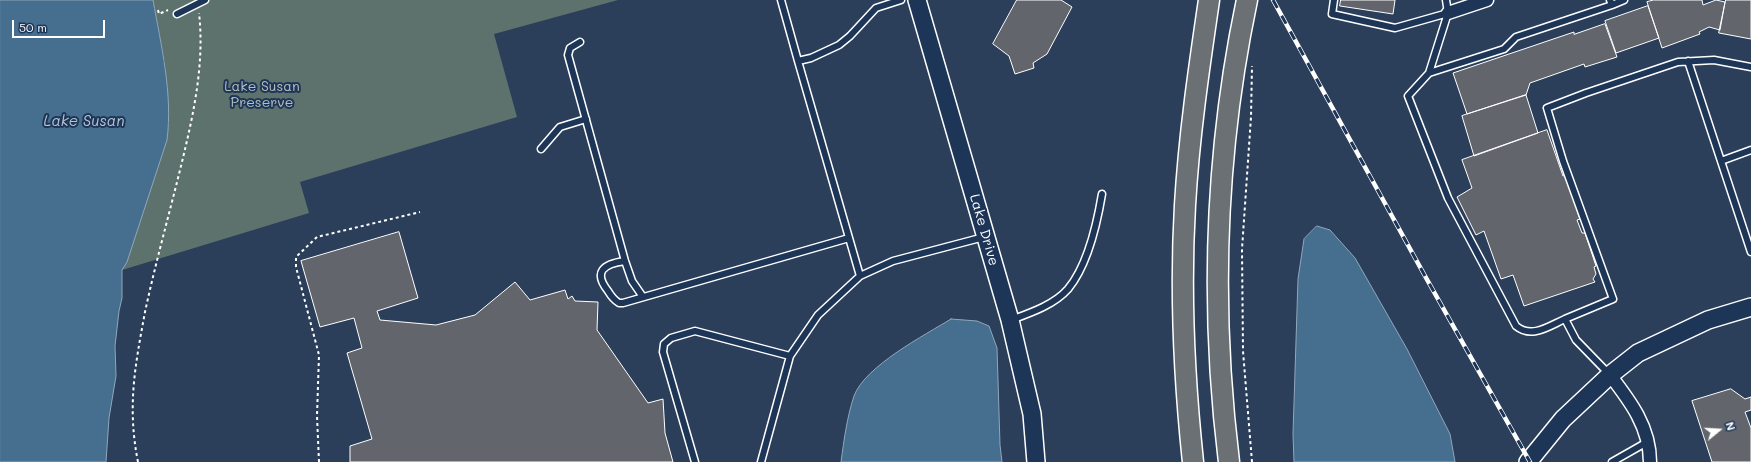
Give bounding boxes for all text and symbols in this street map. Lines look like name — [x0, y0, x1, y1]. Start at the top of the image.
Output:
scale bar — [14, 12, 107, 38]
text: 50 m — [19, 19, 47, 35]
park label: Lake Susan Preserve — [224, 79, 300, 112]
water label: Lake Susan — [44, 112, 124, 130]
street label: Lake Drive — [966, 192, 1002, 268]
north arrow — [1699, 410, 1739, 450]
text: N — [1722, 420, 1739, 432]

